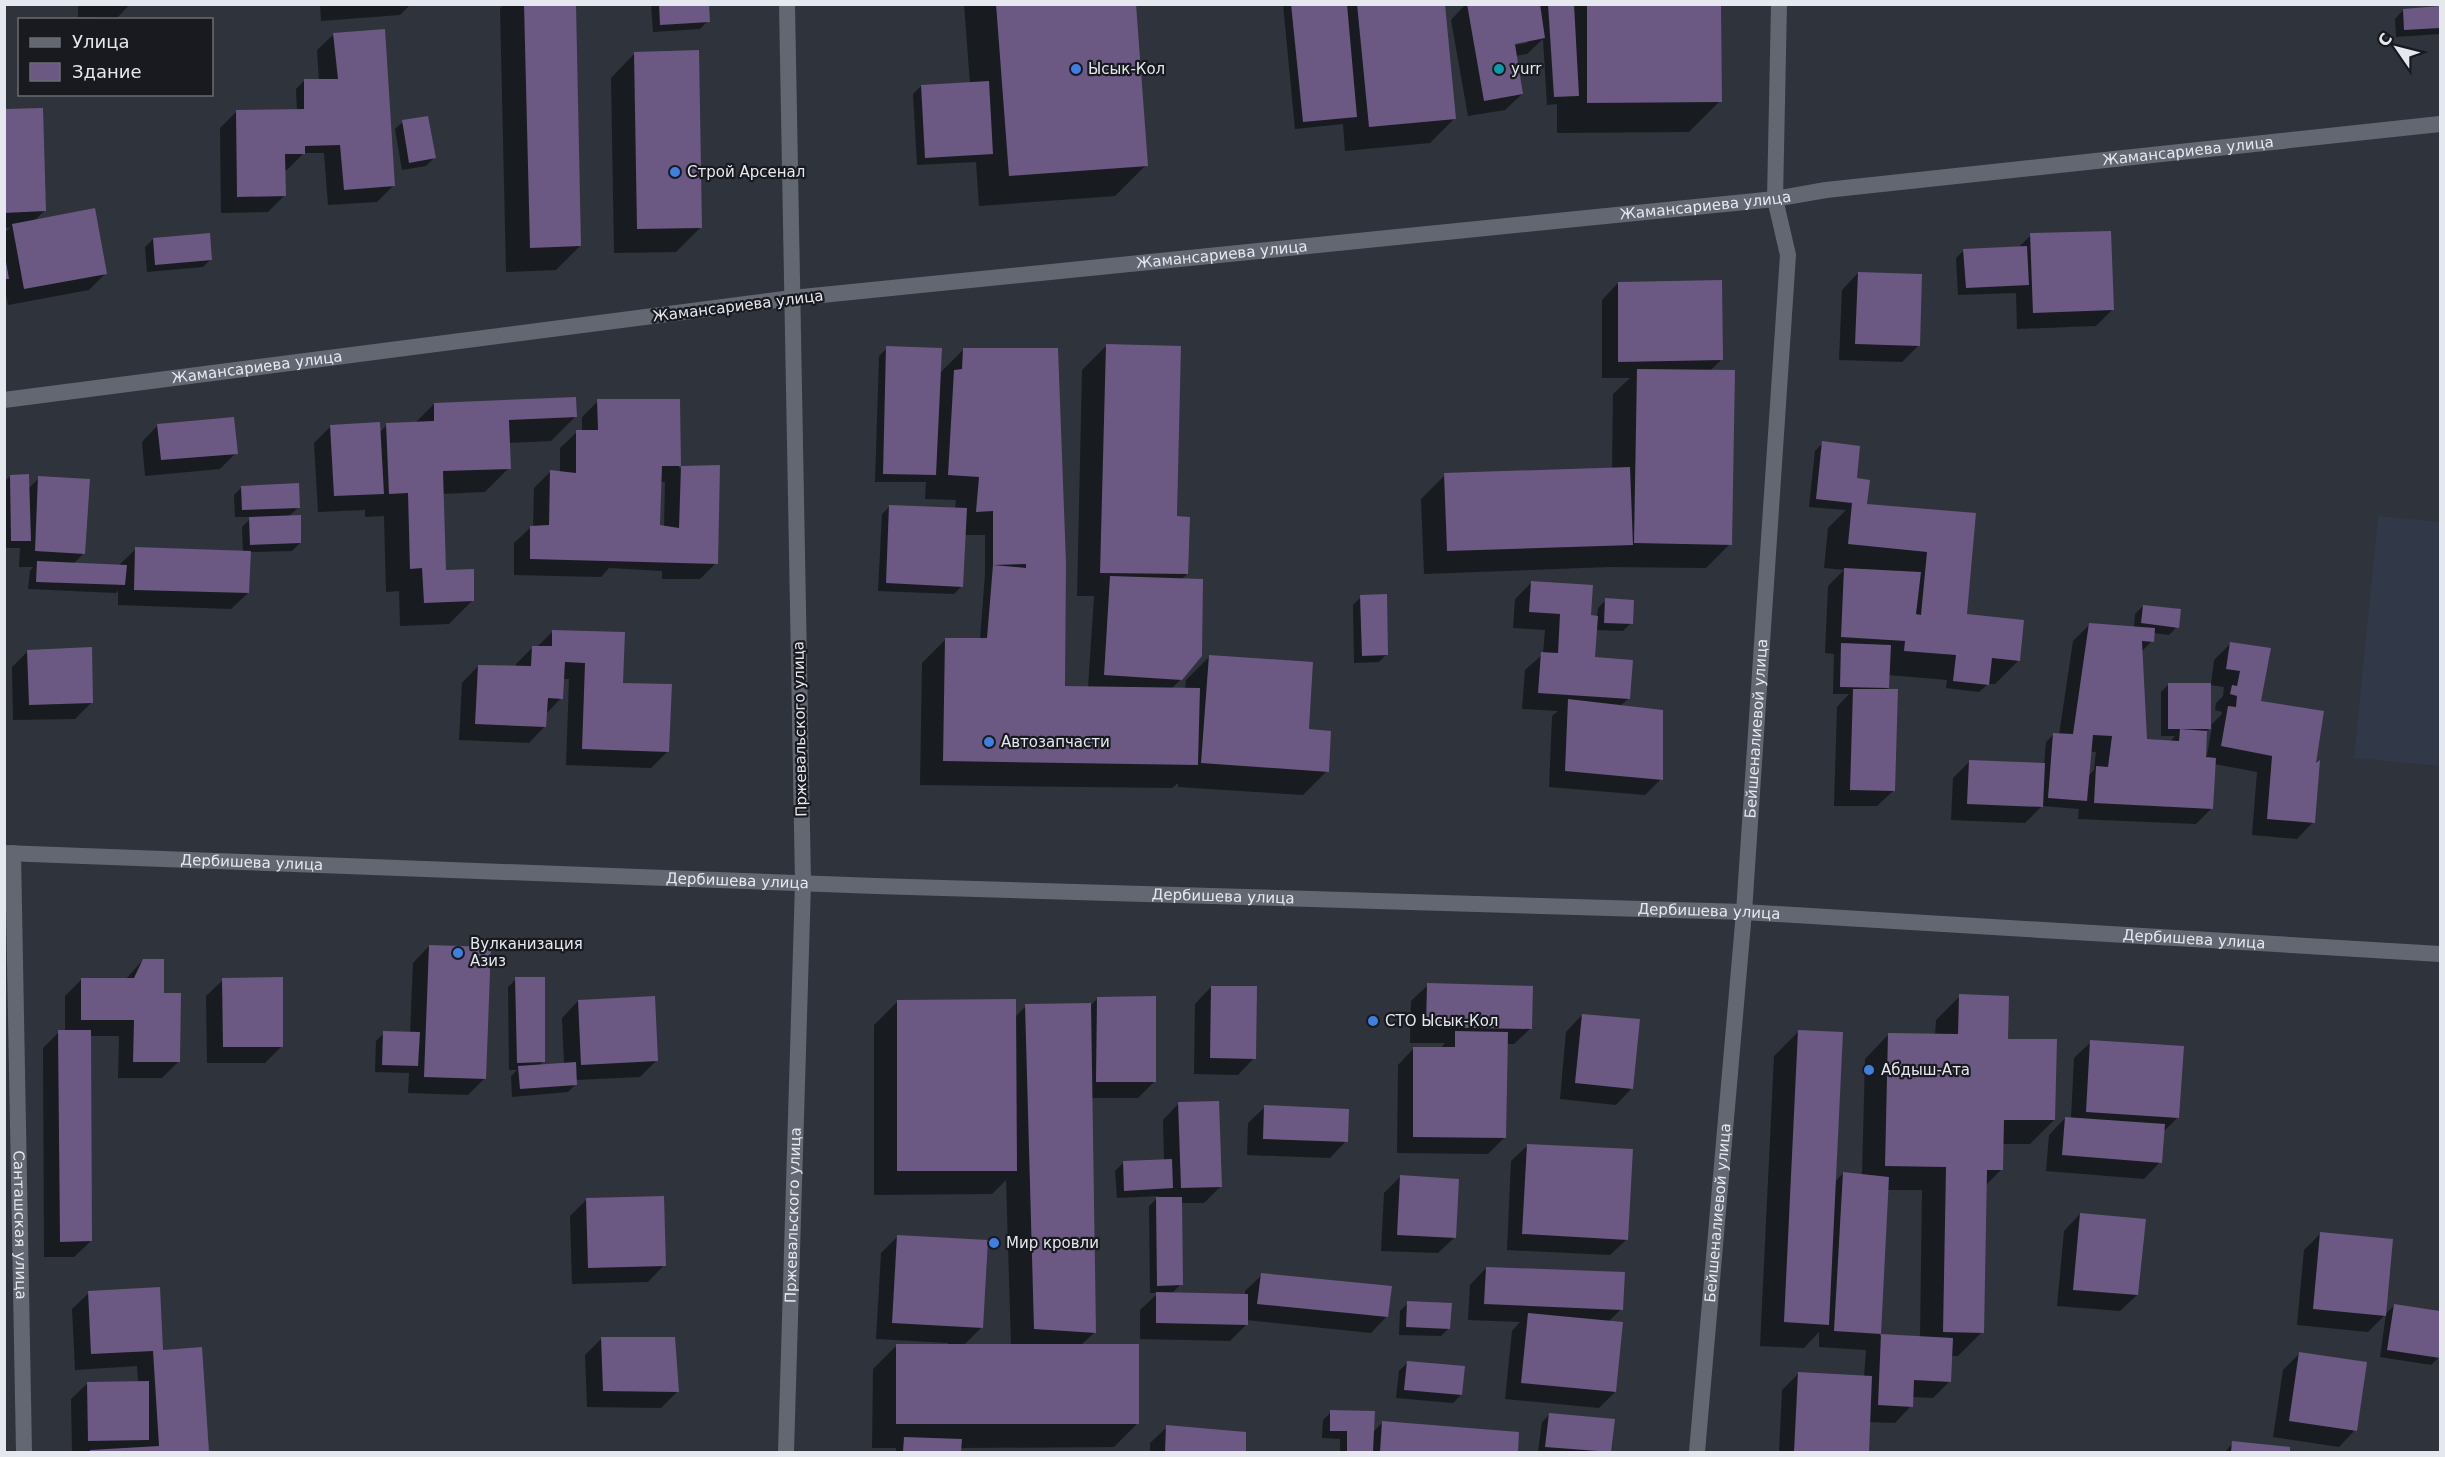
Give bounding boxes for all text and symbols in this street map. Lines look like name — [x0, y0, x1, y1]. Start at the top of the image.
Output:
legend — [18, 18, 213, 96]
north arrow — [2367, 18, 2427, 78]
text: С — [2374, 29, 2396, 50]
text: Улица — [72, 31, 129, 52]
place label: Ысык-Кол — [1088, 60, 1165, 78]
place label: yurr — [1511, 60, 1542, 78]
text: Здание — [72, 61, 142, 82]
marker: Ысык-Кол — [1069, 62, 1083, 76]
marker: yurr — [1492, 62, 1506, 76]
street label: Жамансариева улица — [2102, 133, 2275, 169]
place label: Строй Арсенал — [687, 163, 805, 181]
marker: Строй Арсенал — [668, 165, 682, 179]
street label: Жамансариева улица — [1619, 187, 1792, 224]
street label: Жамансариева улица — [1135, 237, 1308, 272]
street label: Жамансариева улица — [652, 287, 824, 325]
street label: Жамансариева улица — [170, 347, 343, 387]
street label: Бейшеналиевой улица — [1741, 638, 1771, 819]
street label: Пржевальского улица — [789, 641, 811, 817]
place label: Автозапчасти — [1001, 733, 1110, 751]
marker: Автозапчасти — [982, 735, 996, 749]
street label: Дербишева улица — [180, 851, 324, 874]
street label: Дербишева улица — [666, 869, 809, 892]
street label: Дербишева улица — [1152, 885, 1295, 908]
street label: Дербишева улица — [1637, 900, 1781, 923]
street label: Дербишева улица — [2122, 926, 2266, 952]
place label: Вулканизация Азиз — [470, 935, 583, 970]
marker: Вулканизация Азиз — [451, 946, 465, 960]
place label: СТО Ысык-Кол — [1385, 1012, 1498, 1030]
marker: СТО Ысык-Кол — [1366, 1014, 1380, 1028]
place label: Абдыш-Ата — [1881, 1061, 1970, 1079]
marker: Абдыш-Ата — [1862, 1063, 1876, 1077]
street label: Бейшеналиевой улица — [1701, 1122, 1735, 1303]
street label: Пржевальского улица — [781, 1127, 805, 1303]
street label: Санташская улица — [9, 1150, 30, 1300]
place label: Мир кровли — [1006, 1234, 1099, 1252]
marker: Мир кровли — [987, 1236, 1001, 1250]

